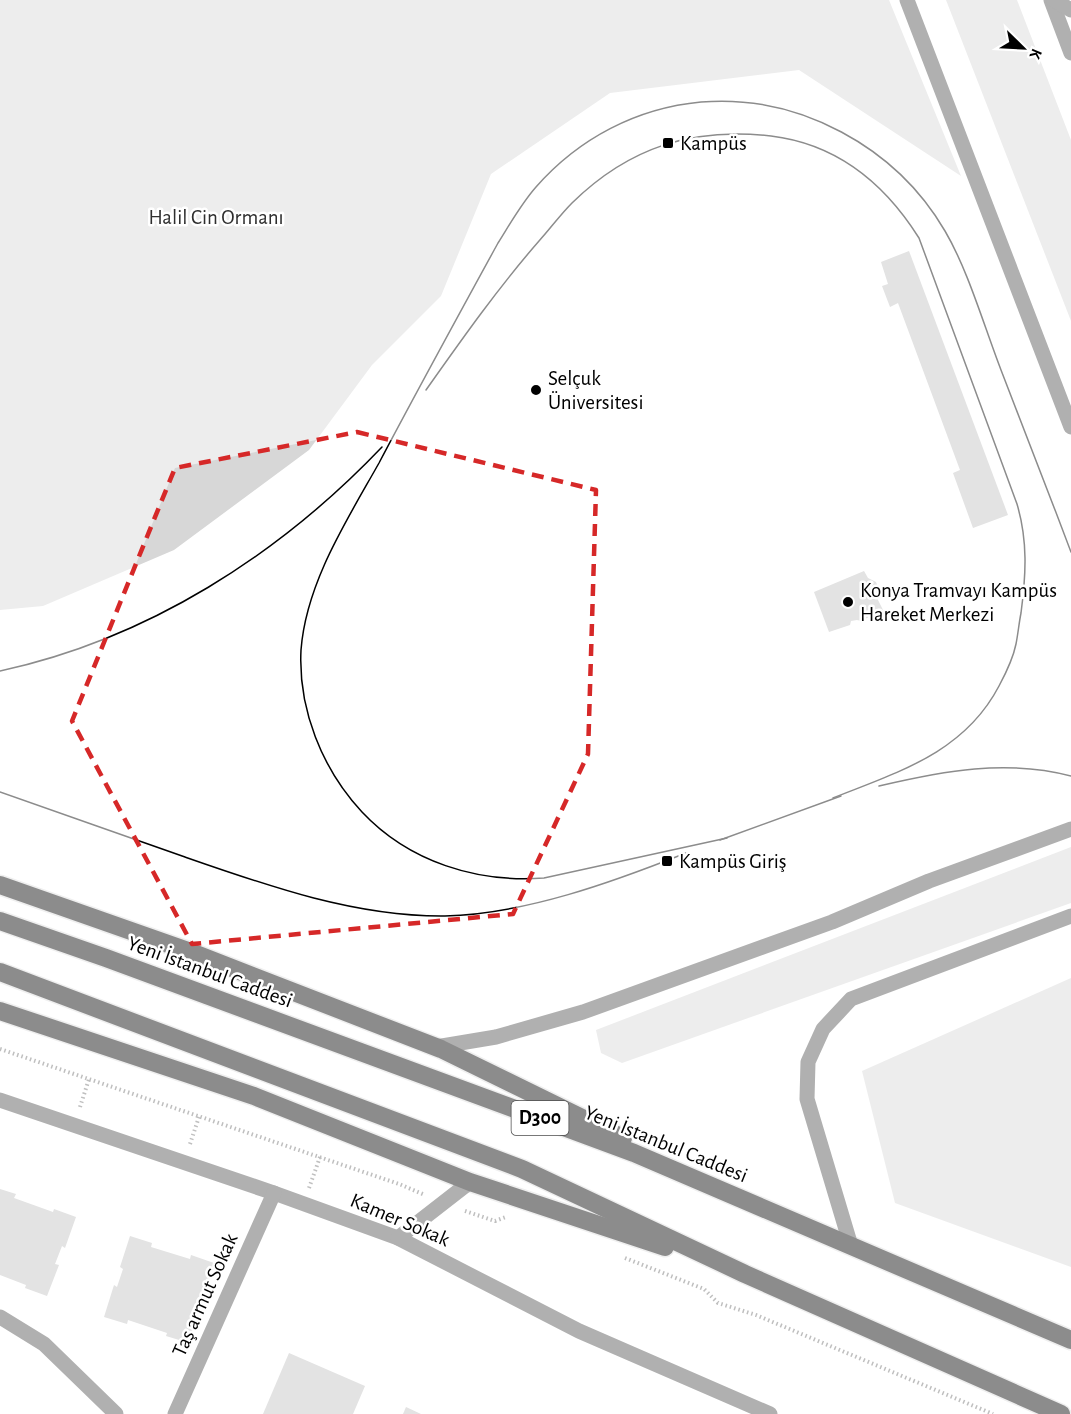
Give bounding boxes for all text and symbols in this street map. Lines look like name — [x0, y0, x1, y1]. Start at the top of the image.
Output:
north arrow — [993, 18, 1053, 78]
text: K — [1026, 46, 1045, 62]
place label: Kampüs — [680, 133, 747, 154]
marker: Kampüs — [661, 136, 675, 150]
park label: Halil Cin Ormanı — [148, 207, 284, 228]
place label: Selçuk Üniversitesi — [548, 368, 643, 413]
marker: Selçuk Üniversitesi — [529, 383, 543, 397]
place label: Konya Tramvayı Kampüs Hareket Merkezi — [860, 580, 1057, 625]
marker: Konya Tramvayı Kampüs Hareket Merkezi — [841, 595, 855, 609]
place label: Kampüs Giriş — [679, 851, 787, 872]
marker: Kampüs Giriş — [660, 854, 674, 868]
street label: Yeni İstanbul Caddesi — [125, 931, 296, 1012]
road number: D300 — [512, 1101, 568, 1135]
street label: Yeni İstanbul Caddesi — [581, 1101, 751, 1186]
street label: Kamer Sokak — [347, 1190, 453, 1250]
street label: Taş armut Sokak — [169, 1230, 242, 1360]

